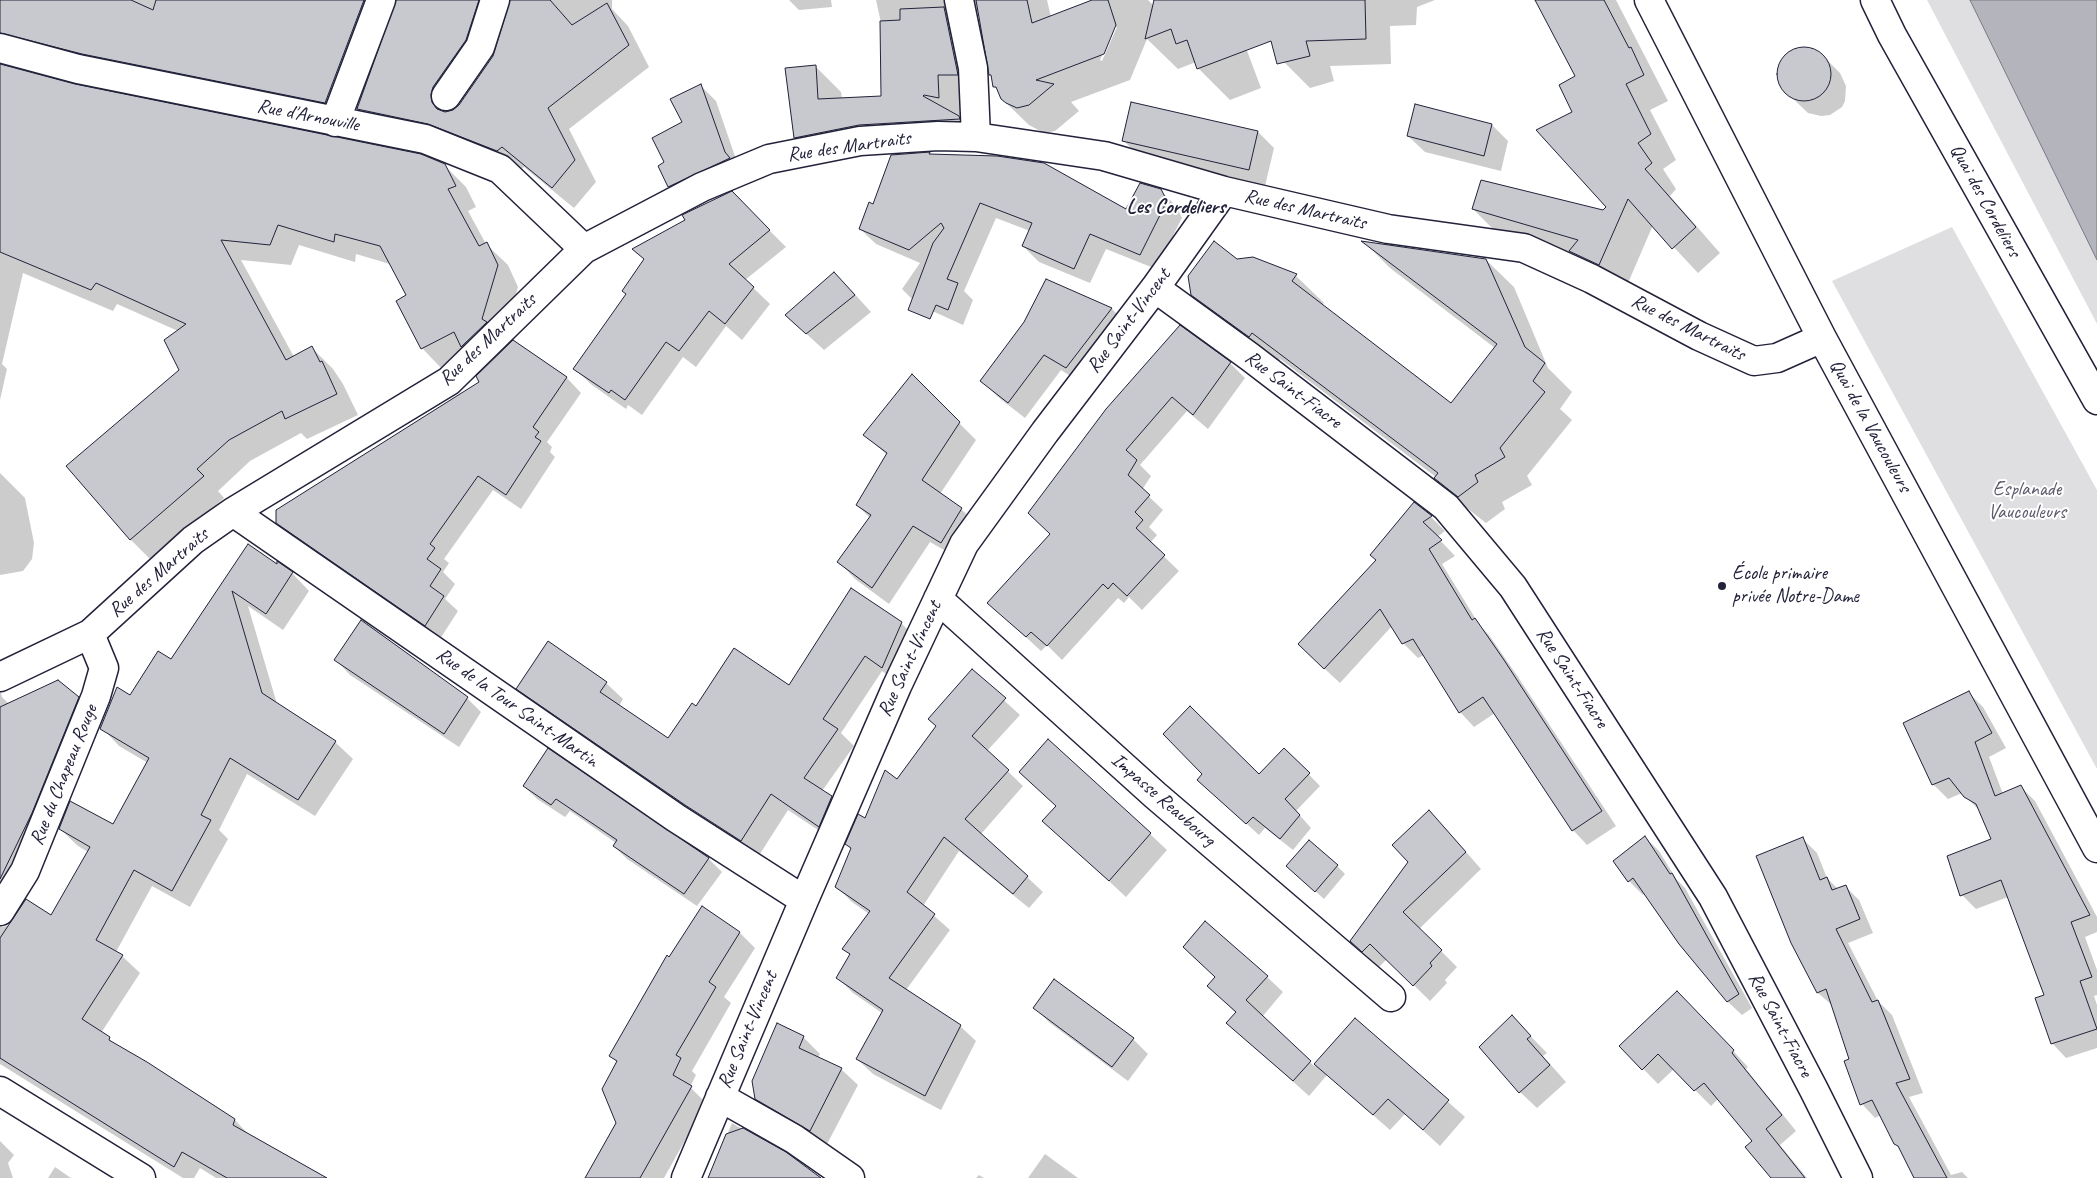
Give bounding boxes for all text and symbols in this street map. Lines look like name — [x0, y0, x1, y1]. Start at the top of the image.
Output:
street label: Rue d'Arnouville — [255, 94, 361, 138]
street label: Rue des Martraits — [786, 126, 912, 168]
street label: Quai des Cordeliers — [1944, 140, 2026, 262]
street label: Rue des Martraits — [1242, 184, 1368, 236]
district label: Les Cordeliers — [1127, 194, 1225, 220]
street label: Rue Saint-Vincent — [1082, 264, 1176, 378]
street label: Rue des Martraits — [434, 289, 542, 391]
street label: Rue des Martraits — [1627, 289, 1749, 367]
street label: Rue Saint-Fiacre — [1240, 346, 1346, 434]
street label: Quai de la Vaucouleurs — [1824, 355, 1916, 497]
park label: Esplanade Vaucouleurs — [1988, 478, 2066, 525]
street label: Rue des Martraits — [104, 523, 214, 623]
place label: École primaire privée Notre-Dame — [1732, 562, 1859, 609]
marker: École primaire privée Notre-Dame — [1716, 580, 1728, 592]
street label: Rue Saint-Vincent — [873, 597, 947, 721]
street label: Rue Saint-Fiacre — [1531, 623, 1613, 733]
street label: Rue de la Tour Saint-Martin — [431, 643, 603, 773]
street label: Rue du Chapeau Rouge — [25, 701, 103, 849]
street label: Impasse Reaubourg — [1106, 748, 1220, 852]
street label: Rue Saint-Vincent — [713, 968, 783, 1092]
street label: Rue Saint-Fiacre — [1742, 969, 1818, 1081]

